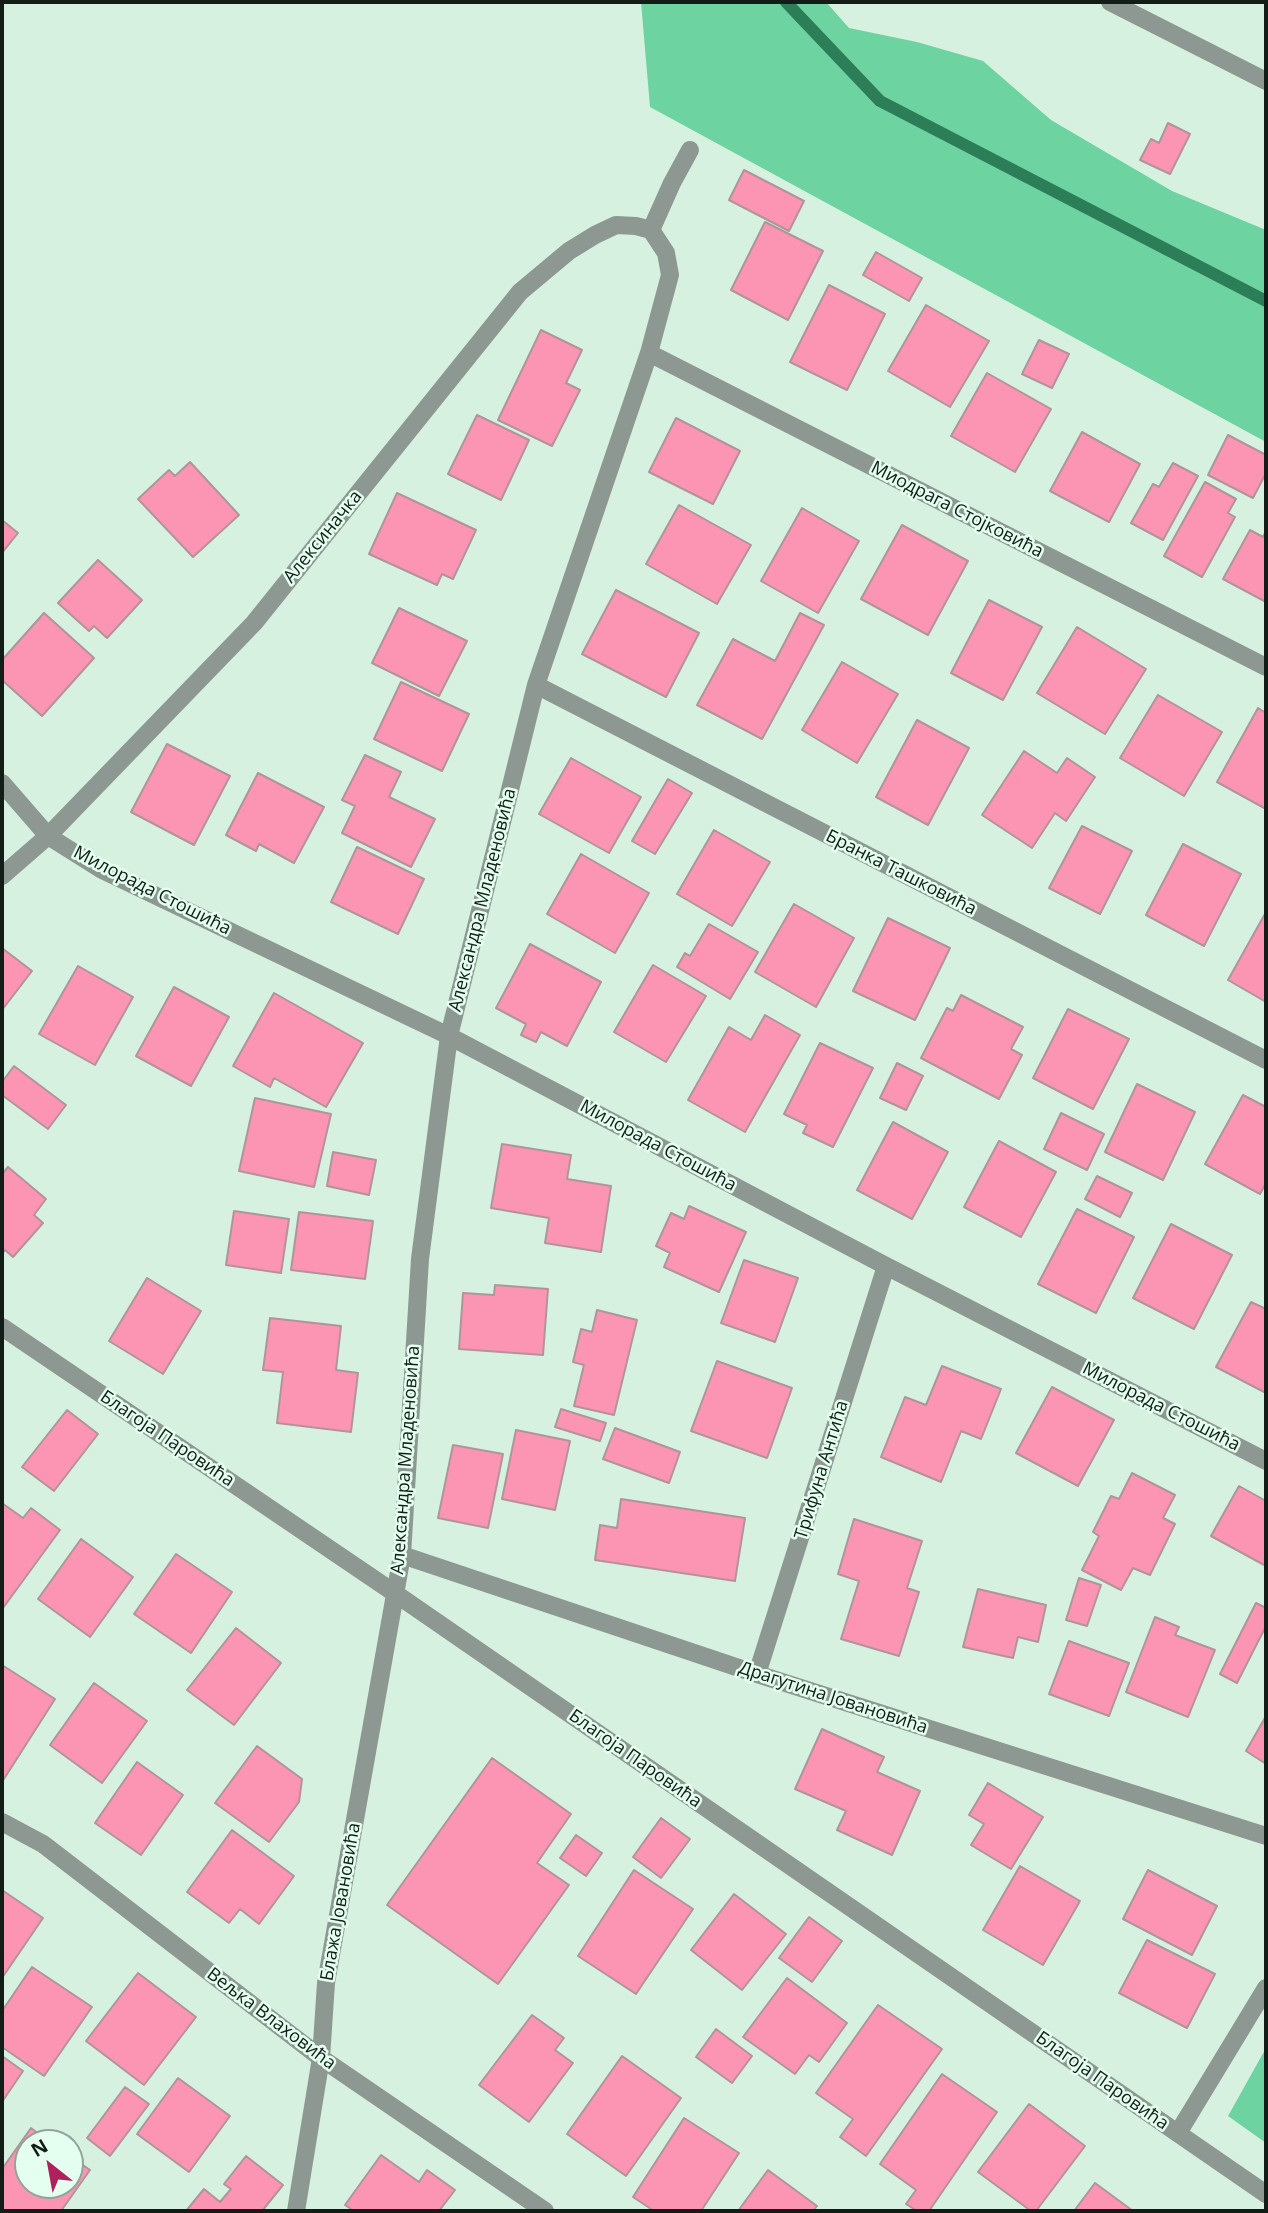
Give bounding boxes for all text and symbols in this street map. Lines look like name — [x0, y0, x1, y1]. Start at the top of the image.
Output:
street label: Миодрага Стојковића — [867, 457, 1047, 563]
street label: Алексиначка — [279, 486, 367, 588]
street label: Александра Младеновића — [445, 786, 521, 1014]
street label: Бранка Ташковића — [822, 826, 980, 920]
street label: Милорада Стошића — [70, 842, 234, 940]
street label: Милорада Стошића — [576, 1096, 740, 1196]
street label: Александра Младеновића — [387, 1345, 425, 1575]
street label: Милорада Стошића — [1079, 1358, 1243, 1456]
street label: Благоја Паровића — [96, 1386, 238, 1492]
street label: Трифуна Антића — [791, 1398, 853, 1542]
street label: Драгутина Јовановића — [736, 1657, 930, 1739]
street label: Благоја Паровића — [565, 1705, 705, 1813]
street label: Блажа Јовановића — [316, 1821, 366, 1983]
street label: Вељка Влаховића — [202, 1963, 340, 2075]
street label: Благоја Паровића — [1032, 2027, 1172, 2135]
north arrow — [14, 2129, 84, 2199]
text: N — [26, 2133, 53, 2163]

